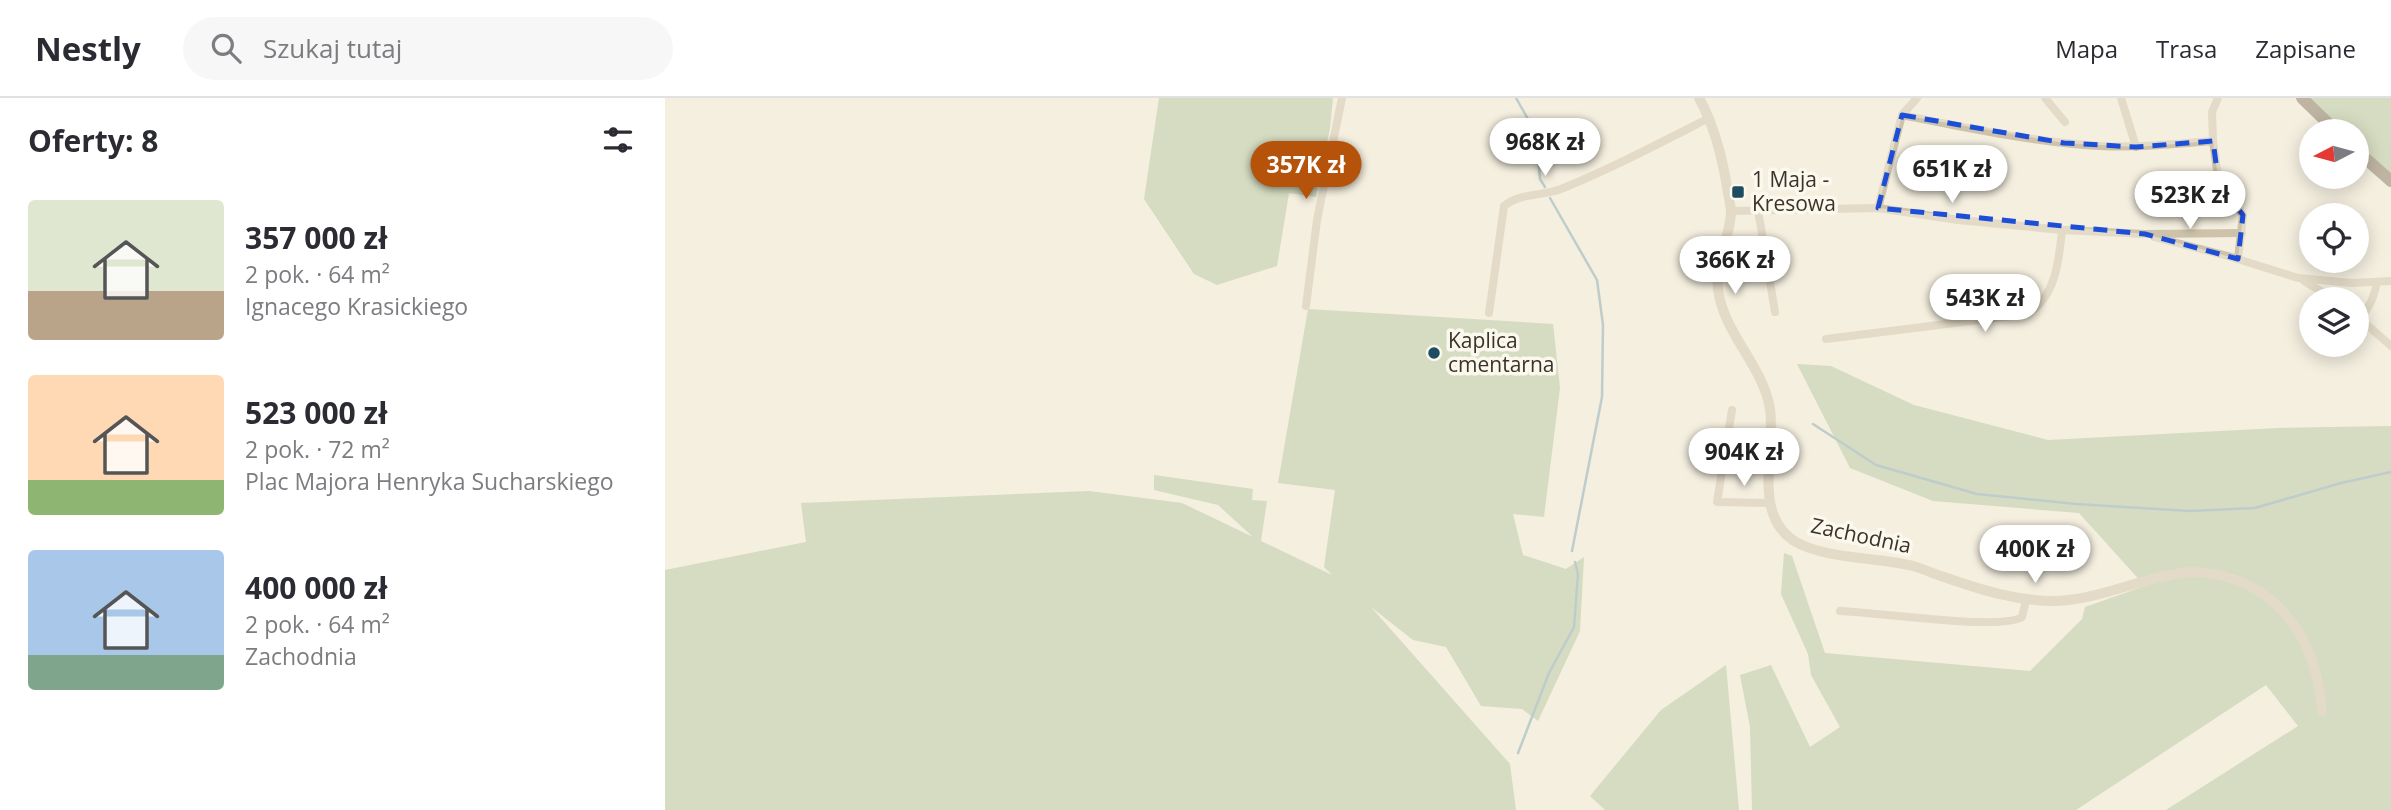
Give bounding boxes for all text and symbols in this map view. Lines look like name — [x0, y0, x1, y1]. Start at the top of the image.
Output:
search box — [183, 17, 673, 80]
text: Nestly — [35, 26, 141, 71]
icon: search — [207, 29, 245, 67]
text: Szukaj tutaj — [263, 30, 402, 66]
text: Mapa — [2055, 32, 2118, 65]
text: Trasa — [2156, 32, 2217, 65]
text: Zapisane — [2255, 32, 2356, 65]
pin: 968K zł — [1480, 118, 1610, 178]
north arrow — [2299, 119, 2369, 189]
map controls — [2299, 119, 2369, 357]
text: Oferty: 8 — [28, 120, 158, 161]
icon: filters — [599, 121, 637, 159]
text: 968K zł — [1506, 125, 1584, 157]
pin: 357K zł — [1241, 141, 1371, 201]
pin: 651K zł — [1887, 146, 2017, 205]
text: 357K zł — [1267, 148, 1345, 180]
text: 651K zł — [1913, 152, 1991, 184]
place label: 1 Maja - Kresowa — [1752, 165, 1836, 217]
pin: 523K zł — [2125, 172, 2255, 231]
text: 523K zł — [2151, 178, 2229, 210]
marker: 1 Maja - Kresowa — [1730, 184, 1746, 200]
button: locate — [2299, 203, 2369, 273]
text: 357 000 zł — [245, 217, 387, 258]
icon: home — [84, 228, 168, 312]
pin: 366K zł — [1670, 236, 1800, 296]
text: 366K zł — [1696, 243, 1774, 275]
text: 2 pok. · 64 m² — [245, 258, 390, 290]
pin: 543K zł — [1920, 274, 2050, 334]
text: 543K zł — [1946, 281, 2024, 313]
button: layers — [2299, 287, 2369, 357]
text: Ignacego Krasickiego — [245, 290, 468, 322]
place label: Kaplica cmentarna — [1448, 326, 1554, 378]
marker: Kaplica cmentarna — [1426, 345, 1442, 361]
text: 523 000 zł — [245, 392, 387, 433]
icon: home — [84, 403, 168, 487]
pin: 904K zł — [1679, 428, 1809, 488]
text: 2 pok. · 72 m² — [245, 433, 390, 465]
text: 904K zł — [1705, 435, 1783, 467]
text: Plac Majora Henryka Sucharskiego — [245, 465, 614, 497]
street label: Zachodnia — [1808, 511, 1914, 559]
pin: 400K zł — [1970, 526, 2100, 585]
text: 400K zł — [1996, 532, 2074, 564]
text: 400 000 zł — [245, 567, 387, 608]
icon: home — [84, 578, 168, 662]
text: 2 pok. · 64 m² — [245, 608, 390, 640]
text: Zachodnia — [245, 640, 357, 672]

